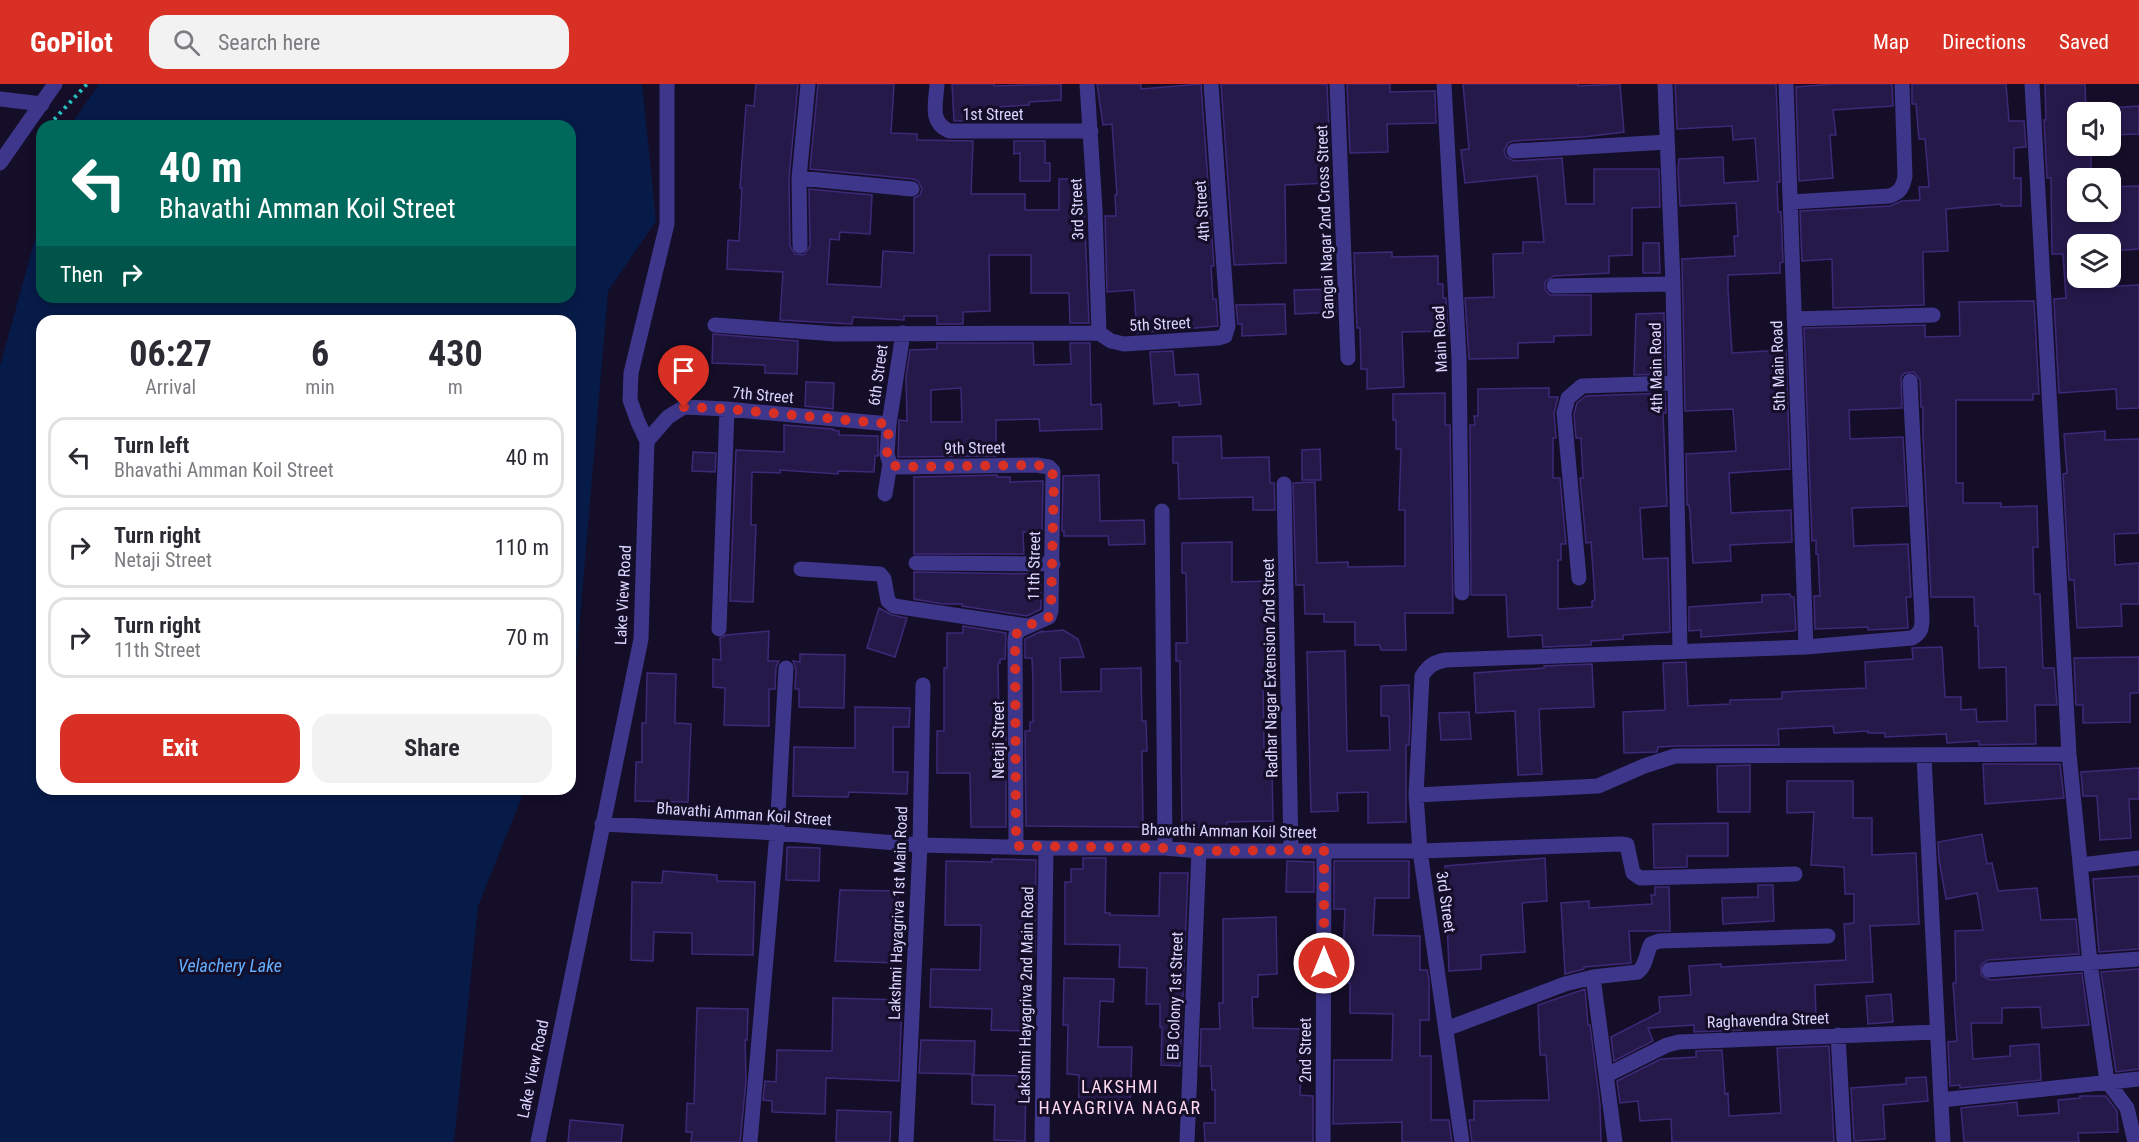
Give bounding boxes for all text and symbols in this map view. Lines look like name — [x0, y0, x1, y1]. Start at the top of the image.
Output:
search box — [149, 15, 569, 69]
text: GoPilot — [30, 26, 113, 59]
icon: search — [170, 26, 203, 59]
text: Search here — [218, 30, 320, 55]
text: Map — [1873, 30, 1909, 54]
text: Directions — [1942, 30, 2026, 54]
text: Saved — [2059, 30, 2109, 54]
map controls — [2067, 102, 2121, 288]
button: sound — [2067, 102, 2121, 156]
street label: 1st Street — [962, 105, 1024, 124]
street label: Gangai Nagar 2nd Cross Street — [1312, 124, 1338, 319]
text: 40 m — [159, 143, 242, 192]
icon: left — [60, 144, 138, 222]
button: search — [2067, 168, 2121, 222]
street label: 3rd Street — [1066, 178, 1088, 240]
street label: 4th Street — [1190, 179, 1214, 242]
text: Bhavathi Amman Koil Street — [159, 193, 455, 225]
button: layers — [2067, 234, 2121, 288]
icon: right — [115, 258, 148, 291]
text: Then — [60, 262, 103, 287]
street label: Main Road — [1429, 305, 1451, 373]
street label: 5th Street — [1129, 313, 1191, 335]
street label: 5th Main Road — [1767, 320, 1789, 412]
street label: 4th Main Road — [1646, 322, 1666, 414]
text: 06:27 — [129, 333, 212, 375]
text: 6 — [311, 333, 329, 375]
text: 430 — [428, 333, 483, 375]
street label: 6th Street — [864, 343, 892, 407]
pin — [658, 345, 709, 407]
icon: arrive — [667, 354, 700, 387]
text: Arrival — [145, 375, 196, 399]
text: min — [305, 375, 335, 399]
text: m — [448, 375, 463, 399]
street label: 7th Street — [732, 383, 795, 407]
text: Turn left — [114, 433, 189, 458]
street label: 9th Street — [944, 438, 1006, 458]
icon: left — [63, 441, 96, 474]
text: 40 m — [506, 445, 549, 470]
text: Bhavathi Amman Koil Street — [114, 458, 334, 482]
text: Turn right — [114, 523, 201, 548]
icon: right — [63, 531, 96, 564]
street label: 11th Street — [1024, 531, 1044, 601]
text: 110 m — [495, 535, 549, 560]
street label: Lake View Road — [611, 545, 635, 645]
text: Netaji Street — [114, 548, 212, 572]
street label: Radhar Nagar Extension 2nd Street — [1259, 558, 1281, 778]
text: Turn right — [114, 613, 201, 638]
icon: right — [63, 621, 96, 654]
text: 70 m — [506, 625, 549, 650]
text: 11th Street — [114, 638, 201, 662]
street label: Netaji Street — [989, 701, 1008, 779]
button: Exit — [60, 714, 300, 783]
button: Share — [312, 714, 552, 783]
street label: Bhavathi Amman Koil Street — [656, 798, 833, 830]
street label: Lakshmi Hayagriva 1st Main Road — [885, 806, 911, 1020]
street label: Bhavathi Amman Koil Street — [1141, 820, 1317, 842]
street label: 3rd Street — [1432, 870, 1460, 934]
street label: Lakshmi Hayagriva 2nd Main Road — [1015, 886, 1037, 1104]
street label: EB Colony 1st Street — [1163, 931, 1187, 1060]
position arrow — [1292, 931, 1356, 995]
water label: Velachery Lake — [178, 955, 282, 976]
street label: Raghavendra Street — [1706, 1008, 1830, 1032]
street label: 2nd Street — [1296, 1017, 1315, 1082]
street label: Lake View Road — [513, 1018, 553, 1120]
district label: LAKSHMI HAYAGRIVA NAGAR — [1038, 1076, 1202, 1118]

